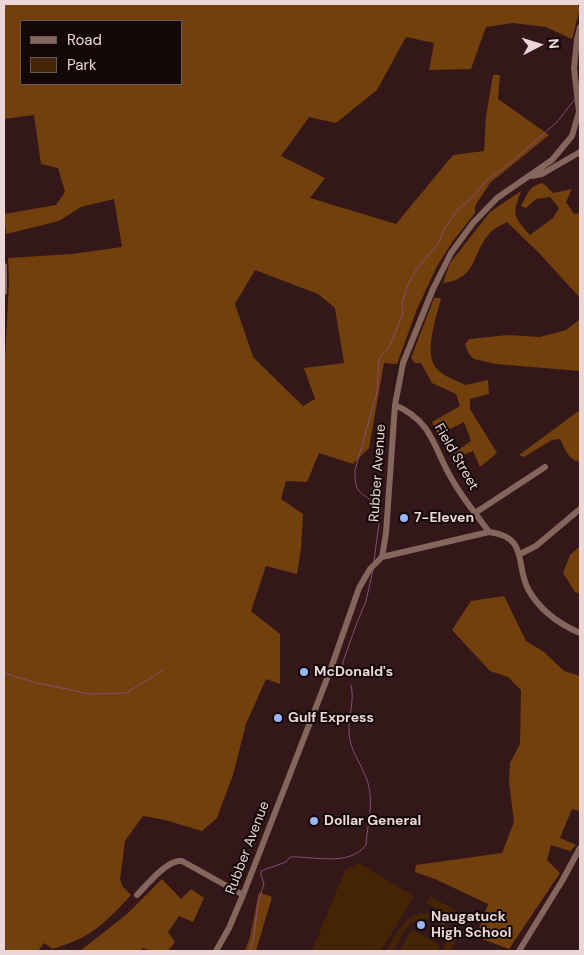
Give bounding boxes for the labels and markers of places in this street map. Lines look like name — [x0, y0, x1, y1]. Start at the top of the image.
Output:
place label: 7-Eleven — [414, 510, 474, 526]
marker: 7-Eleven — [398, 512, 410, 524]
place label: McDonald's — [314, 664, 393, 680]
marker: McDonald's — [298, 666, 310, 678]
place label: Gulf Express — [288, 710, 374, 726]
marker: Gulf Express — [272, 712, 284, 724]
place label: Dollar General — [324, 813, 421, 829]
marker: Dollar General — [308, 815, 320, 827]
place label: Naugatuck High School — [431, 909, 512, 942]
marker: Naugatuck High School — [415, 919, 427, 931]

